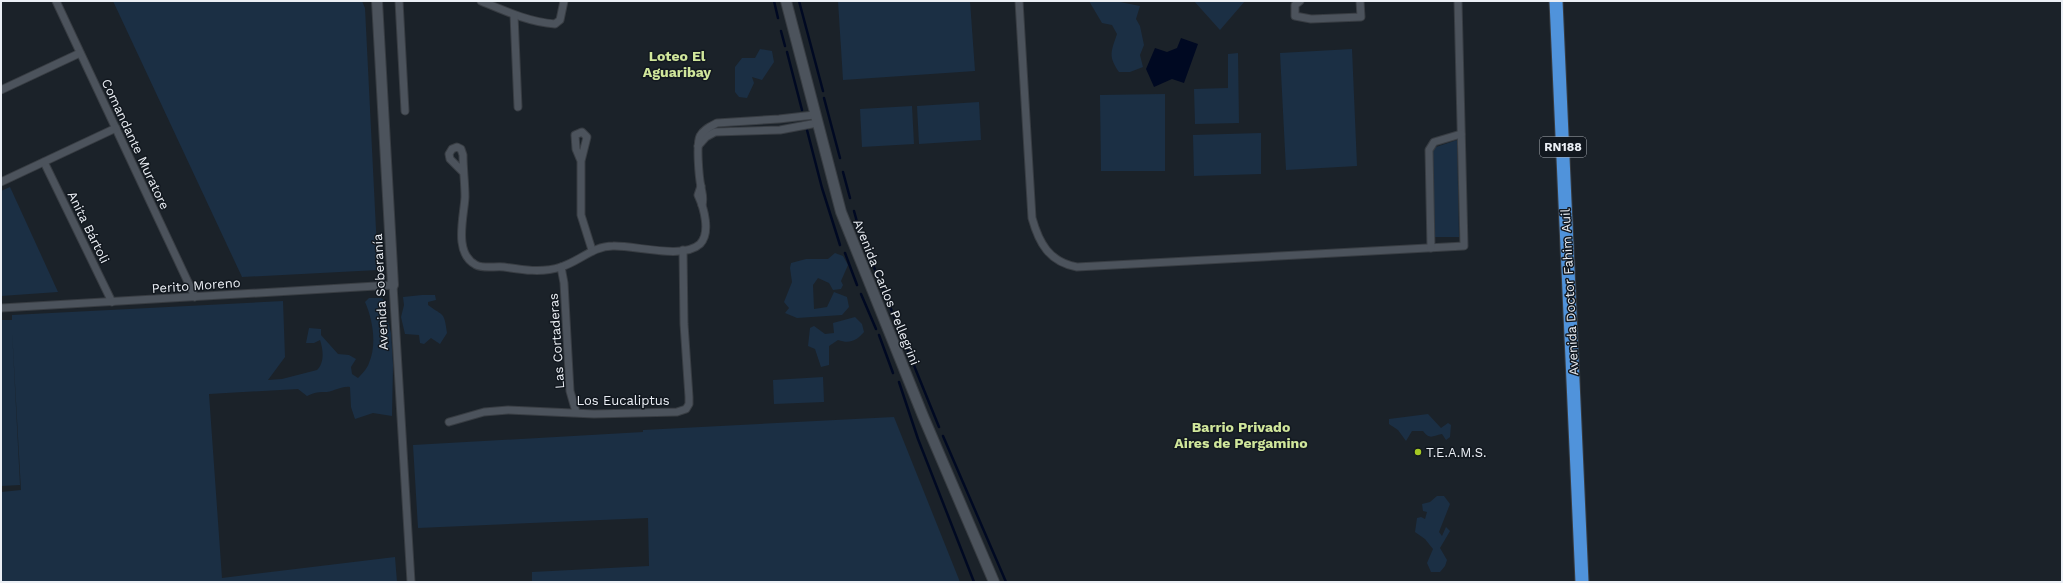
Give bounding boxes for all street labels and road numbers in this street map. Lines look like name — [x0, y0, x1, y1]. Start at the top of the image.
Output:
street label: Comandante Muratore — [99, 76, 172, 212]
road number: RN188 — [1540, 137, 1586, 157]
street label: Anita Bártoli — [65, 189, 112, 266]
street label: Avenida Doctor Fahim Auil — [1558, 208, 1581, 376]
street label: Avenida Carlos Pellegrini — [850, 217, 923, 367]
street label: Avenida Soberanía — [370, 233, 391, 351]
street label: Perito Moreno — [151, 275, 241, 296]
street label: Las Cortaderas — [546, 292, 567, 389]
street label: Los Eucaliptus — [576, 393, 670, 408]

